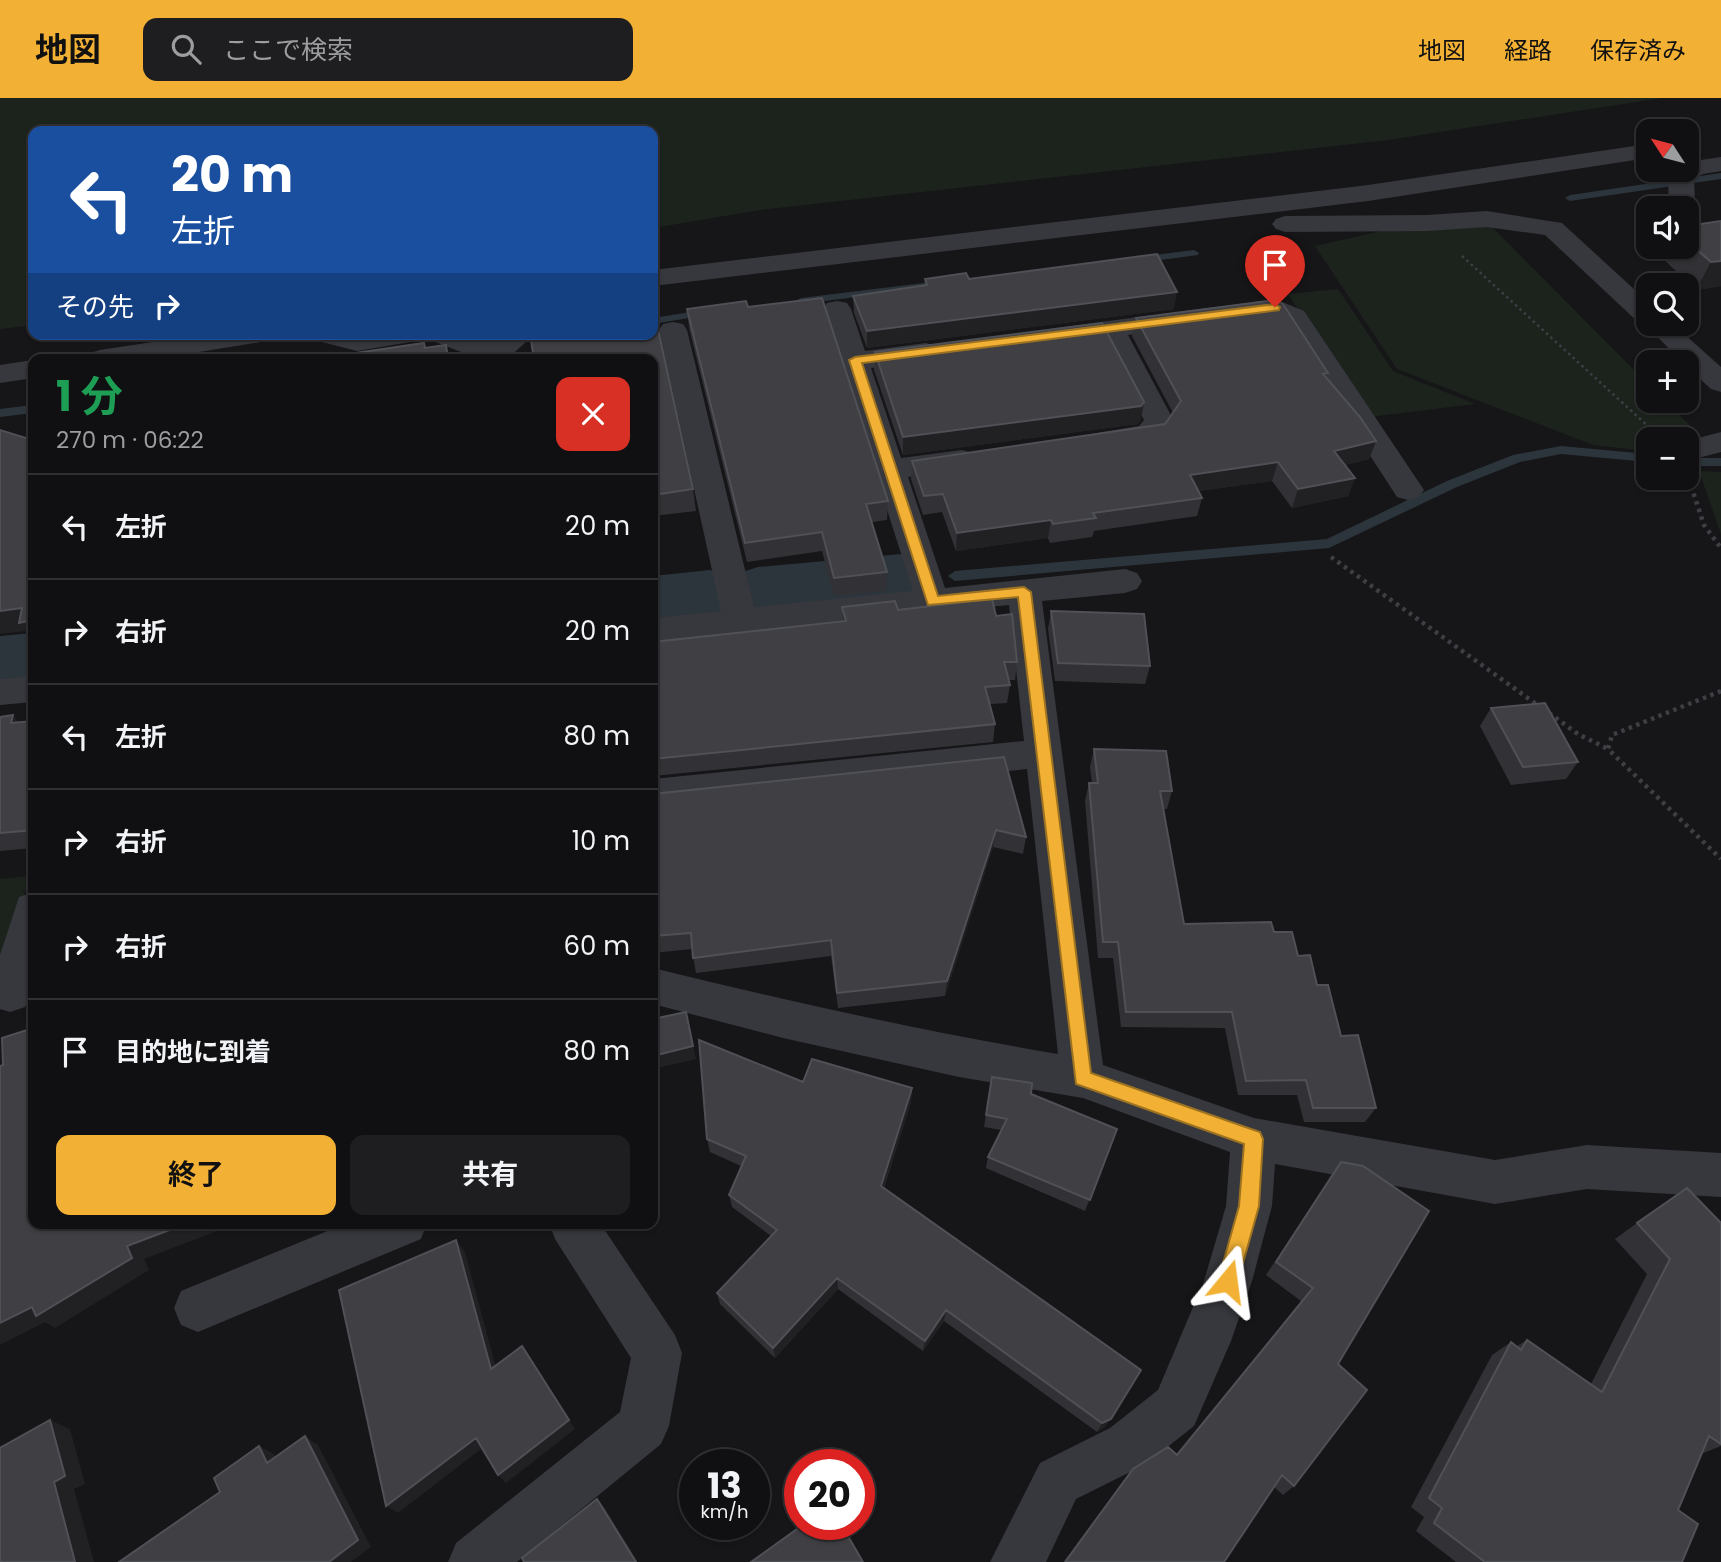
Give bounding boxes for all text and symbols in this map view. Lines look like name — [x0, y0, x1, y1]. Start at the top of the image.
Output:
search box — [143, 18, 633, 81]
text: 地図 — [35, 26, 101, 73]
icon: search — [167, 30, 205, 68]
text: ここで検索 — [223, 32, 353, 68]
text: 地図 — [1418, 34, 1466, 67]
text: 経路 — [1504, 34, 1552, 67]
text: 保存済み — [1590, 34, 1686, 67]
north arrow — [1636, 119, 1699, 182]
map controls — [1636, 119, 1699, 490]
text: 20 m — [171, 141, 293, 209]
icon: left — [56, 154, 147, 245]
button: sound — [1636, 196, 1699, 259]
text: 左折 — [171, 208, 235, 253]
pin — [1245, 235, 1305, 307]
icon: arrive — [1256, 246, 1294, 284]
button: search — [1636, 273, 1699, 336]
icon: right — [148, 287, 186, 325]
text: その先 — [56, 289, 134, 325]
button: + — [1636, 350, 1699, 413]
text: 1 分 — [56, 367, 123, 426]
button: close — [556, 377, 630, 451]
text: 270 m · 06:22 — [56, 424, 204, 456]
button: − — [1636, 427, 1699, 490]
icon: left — [56, 508, 94, 546]
text: 20 m — [565, 508, 630, 544]
text: 左折 — [115, 509, 167, 545]
icon: right — [56, 613, 94, 651]
text: 20 m — [565, 613, 630, 649]
text: 右折 — [115, 614, 167, 650]
icon: left — [56, 718, 94, 756]
text: 80 m — [564, 718, 630, 754]
text: 左折 — [115, 719, 167, 755]
icon: right — [56, 823, 94, 861]
text: 10 m — [572, 823, 630, 859]
text: 右折 — [115, 824, 167, 860]
icon: right — [56, 928, 94, 966]
text: 60 m — [563, 928, 630, 964]
text: 右折 — [115, 929, 167, 965]
icon: arrive — [56, 1033, 94, 1071]
text: 80 m — [564, 1033, 630, 1069]
text: 目的地に到着 — [115, 1034, 271, 1070]
button: 終了 — [56, 1135, 336, 1215]
button: 共有 — [350, 1135, 630, 1215]
position arrow — [1191, 1244, 1265, 1318]
speed limit sign: 20 — [784, 1449, 875, 1540]
text: 13 — [707, 1461, 742, 1510]
text: km/h — [701, 1499, 748, 1524]

